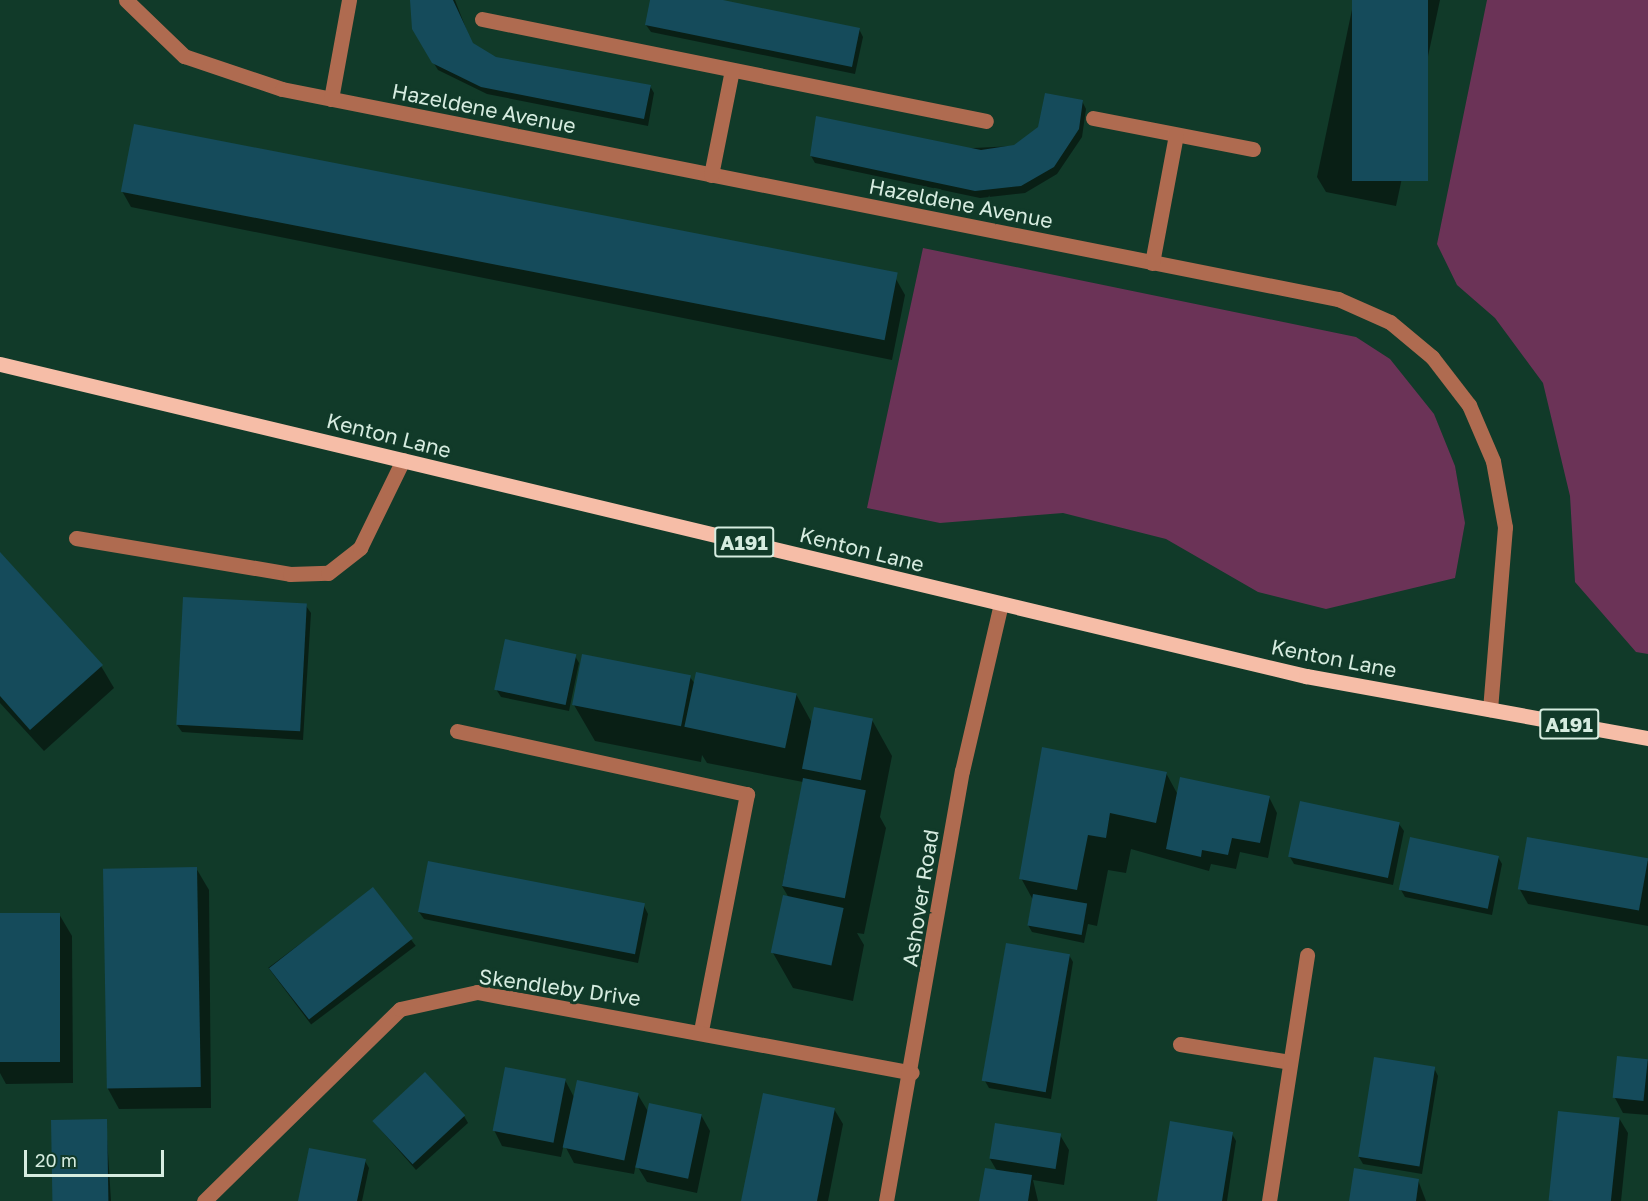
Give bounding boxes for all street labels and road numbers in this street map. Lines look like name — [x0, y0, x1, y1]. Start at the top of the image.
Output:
street label: Hazeldene Avenue — [390, 78, 578, 138]
street label: Hazeldene Avenue — [867, 173, 1055, 233]
street label: Kenton Lane — [324, 407, 454, 463]
street label: Kenton Lane — [797, 521, 927, 577]
road number: A191 — [714, 525, 774, 559]
street label: Kenton Lane — [1269, 633, 1399, 683]
road number: A191 — [1539, 707, 1599, 741]
street label: Ashover Road — [897, 828, 943, 968]
street label: Skendleby Drive — [477, 963, 643, 1011]

